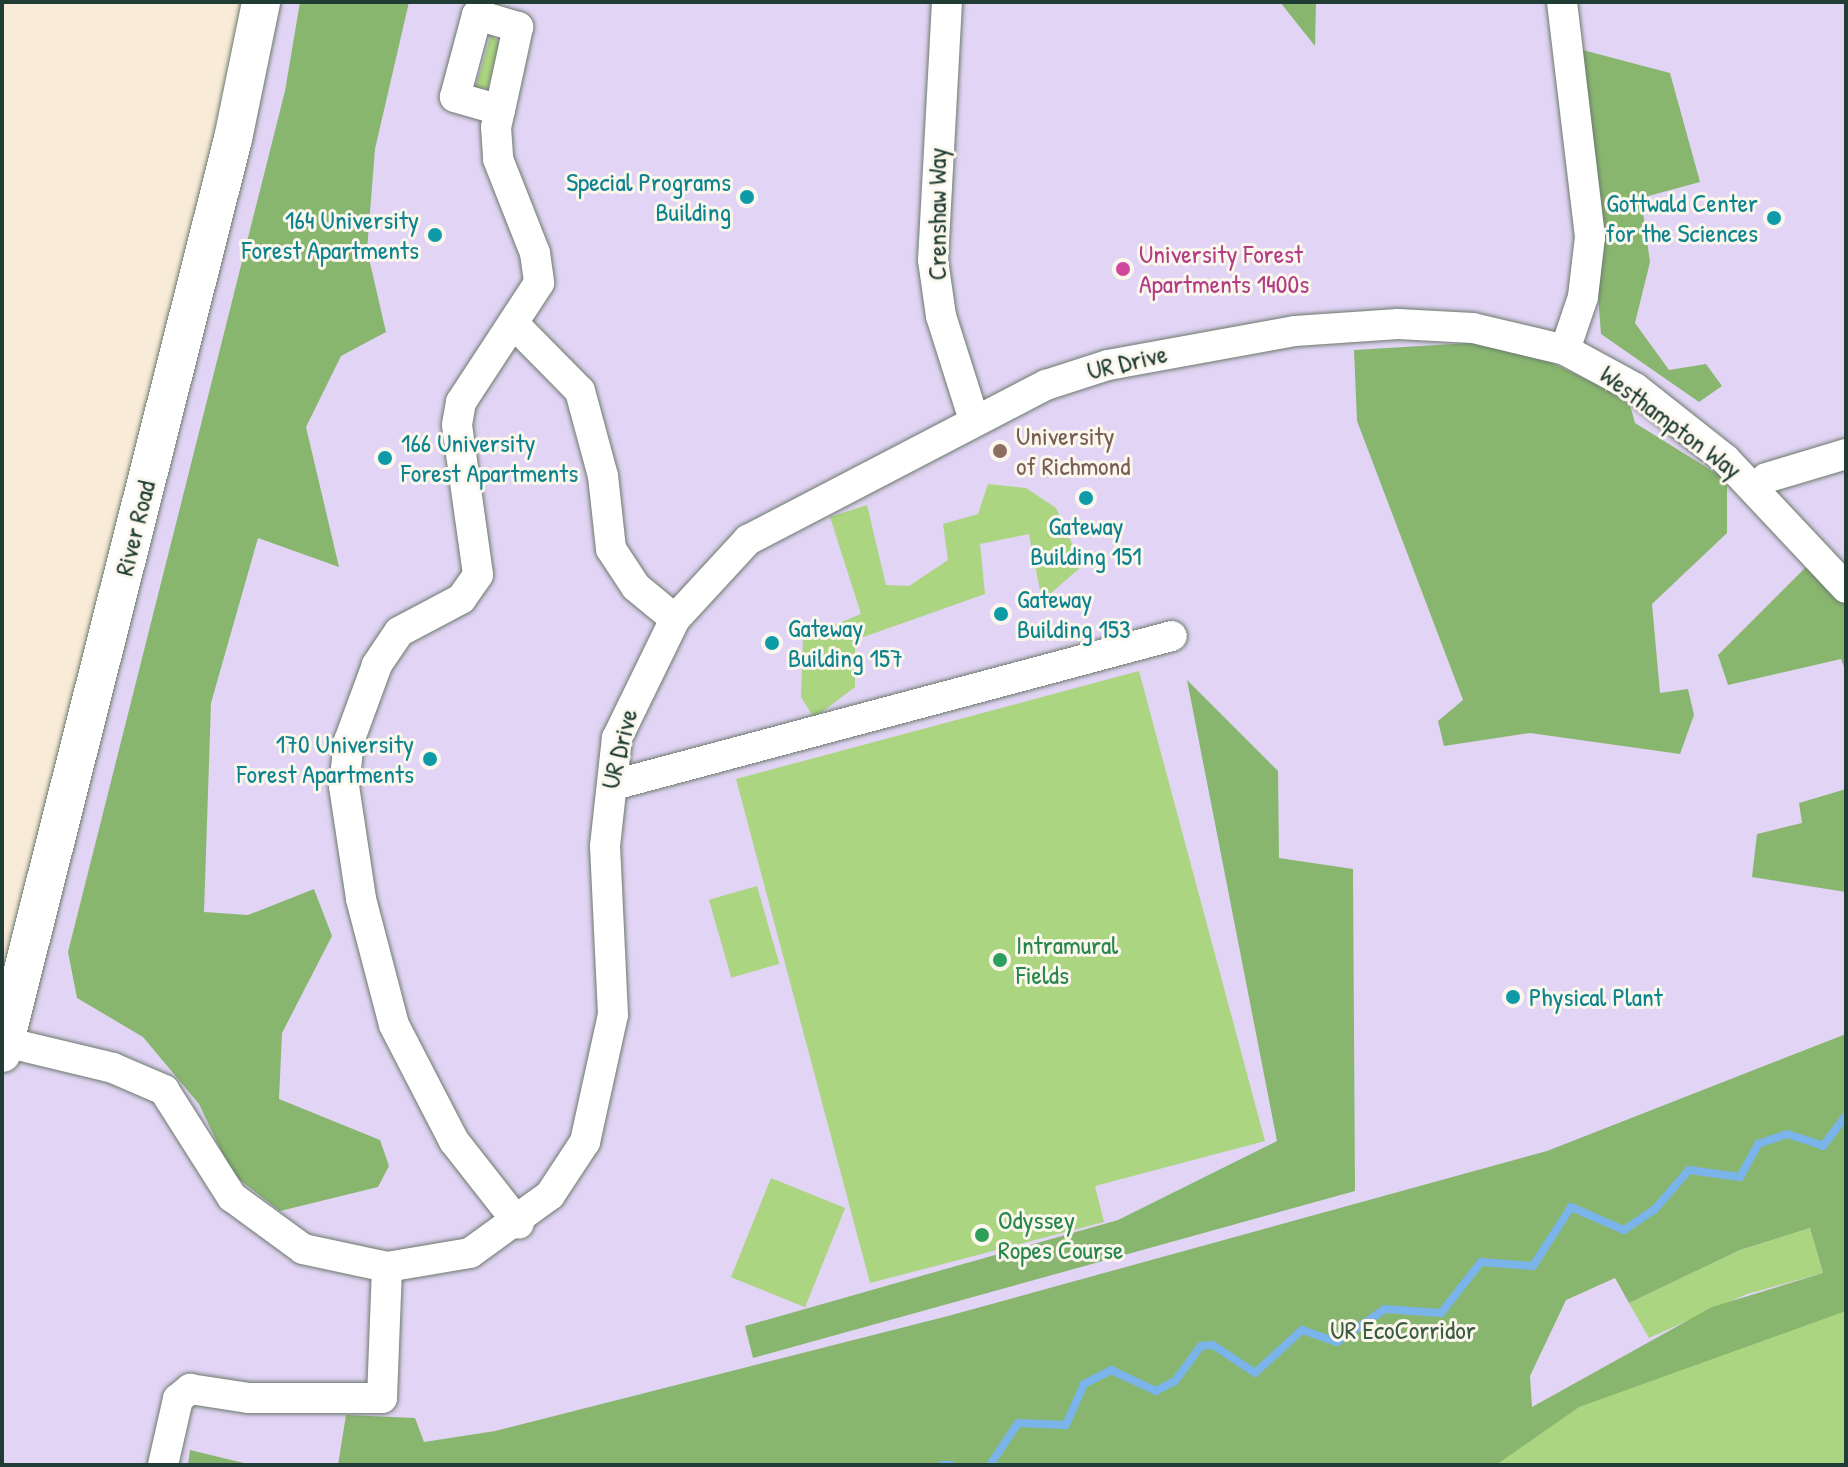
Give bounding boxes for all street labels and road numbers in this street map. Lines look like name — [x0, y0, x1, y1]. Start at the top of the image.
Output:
street label: Crenshaw Way — [921, 148, 953, 280]
street label: UR Drive — [1084, 338, 1170, 386]
street label: Westhampton Way — [1594, 359, 1748, 485]
street label: River Road — [108, 477, 162, 579]
street label: UR Drive — [594, 706, 644, 792]

